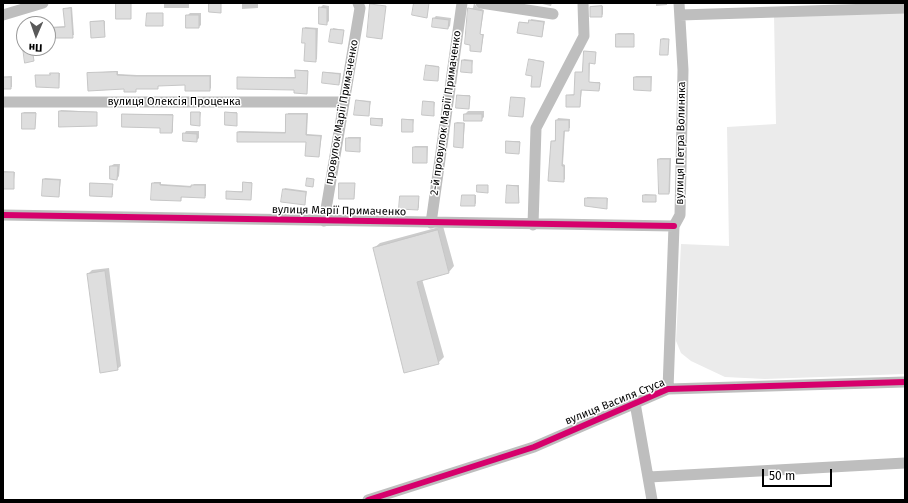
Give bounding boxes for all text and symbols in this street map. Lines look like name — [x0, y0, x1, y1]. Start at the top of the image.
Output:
north arrow — [16, 16, 56, 56]
street label: 2-й провулок Марії Примаченко — [428, 30, 464, 196]
street label: провулок Марії Примаченко — [323, 38, 361, 186]
text: Пн — [29, 41, 43, 54]
street label: вулиця Петра Волиняка — [673, 81, 689, 205]
street label: вулиця Олексія Проценка — [107, 95, 241, 109]
street label: вулиця Марії Примаченко — [272, 203, 406, 219]
street label: вулиця Василя Стуса — [563, 376, 667, 428]
scale bar — [764, 461, 834, 487]
text: 50 m — [769, 469, 795, 483]

